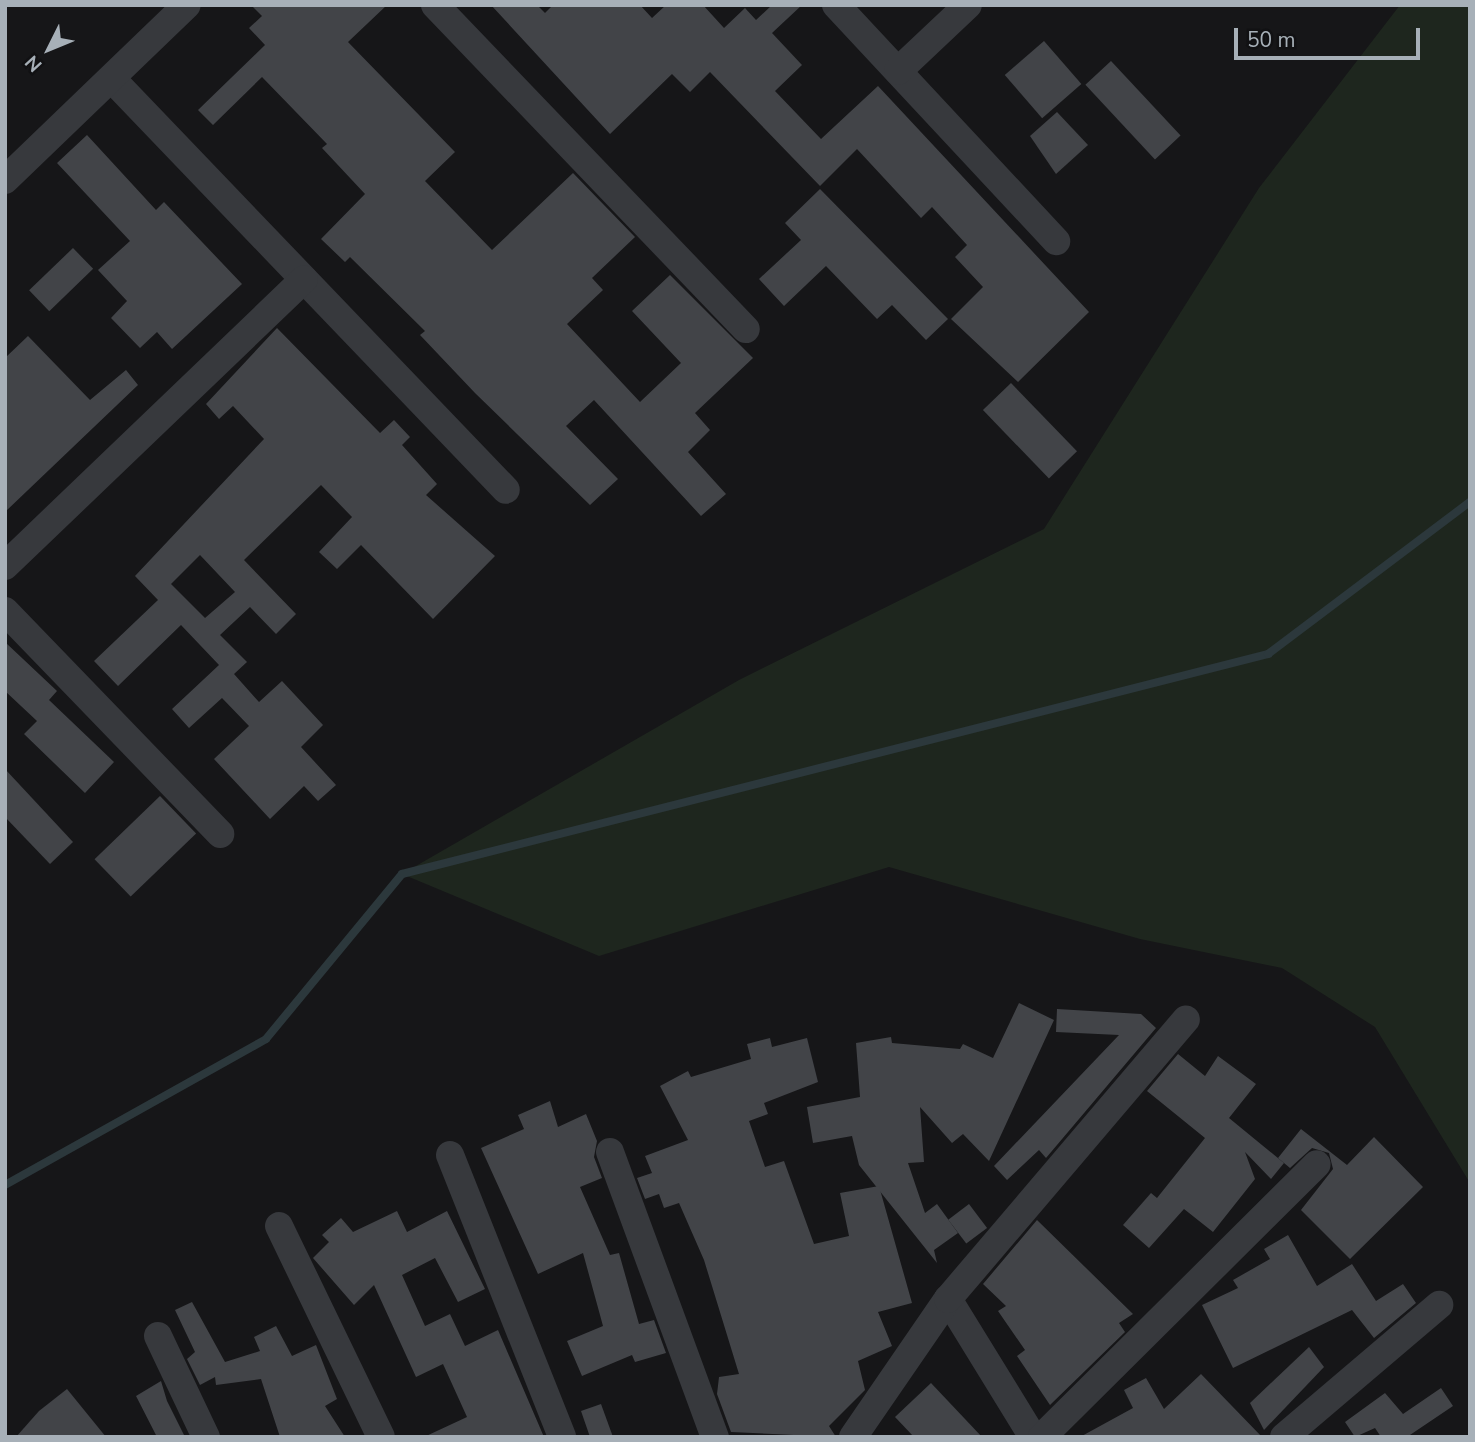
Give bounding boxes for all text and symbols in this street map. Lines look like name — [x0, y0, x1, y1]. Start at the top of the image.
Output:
north arrow — [14, 14, 84, 84]
scale bar — [1237, 14, 1422, 58]
text: 50 m — [1247, 26, 1296, 54]
text: N — [19, 49, 48, 77]

